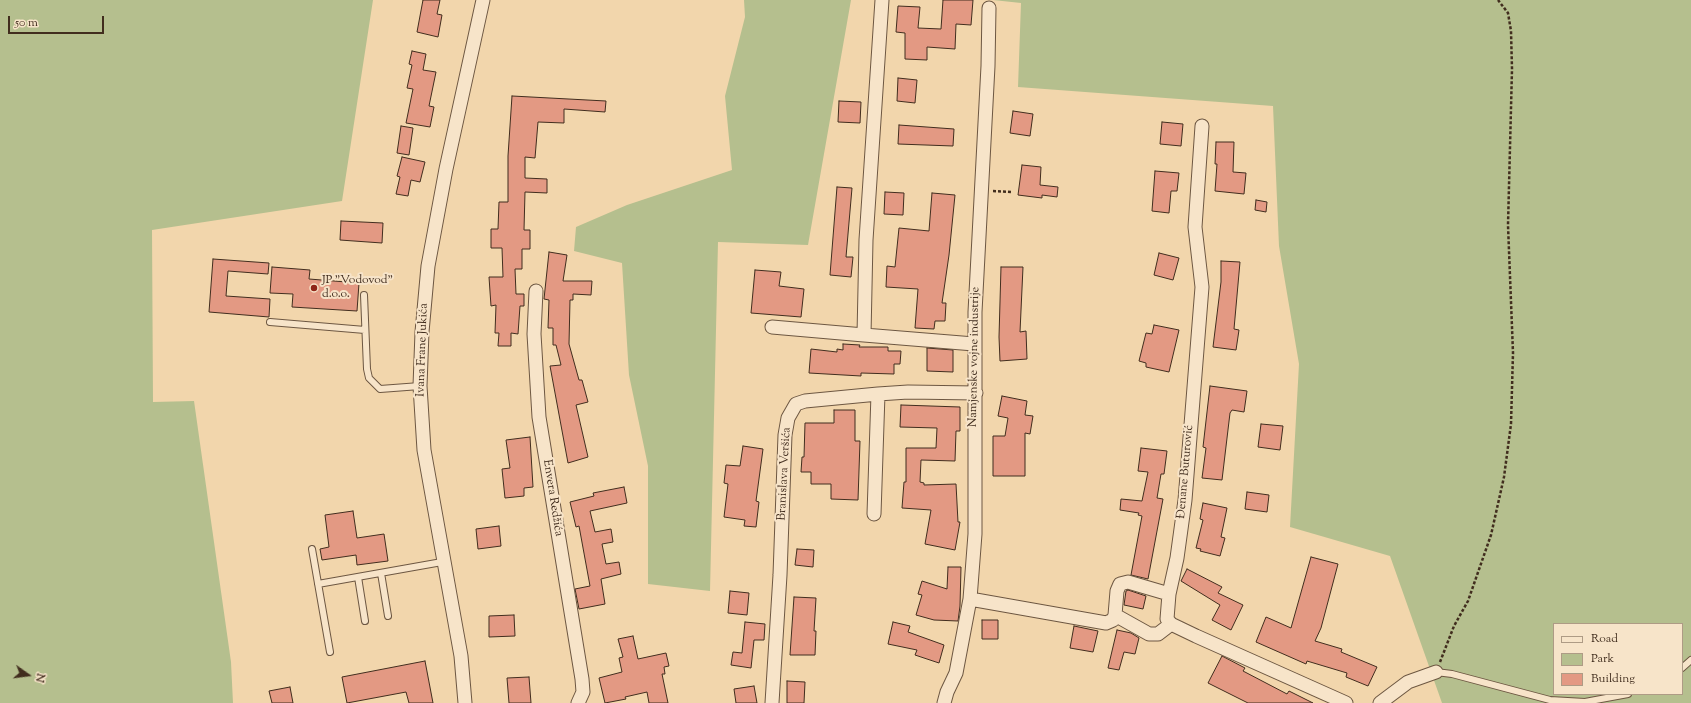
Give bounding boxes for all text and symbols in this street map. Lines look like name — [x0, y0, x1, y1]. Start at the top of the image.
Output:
scale bar — [10, 8, 106, 34]
text: 50 m — [15, 14, 38, 32]
place label: JP "Vodovod" d.o.o. — [322, 274, 393, 302]
marker: JP "Vodovod" d.o.o. — [309, 283, 319, 293]
street label: Namjenske vojne industrije — [967, 287, 983, 427]
street label: Ivana Frane Jukića — [414, 303, 432, 397]
street label: Đenane Buturović — [1175, 425, 1197, 519]
street label: Branislava Veršića — [775, 427, 795, 521]
street label: Envera Redžića — [539, 459, 565, 537]
legend — [1553, 623, 1683, 695]
text: Road — [1591, 630, 1618, 648]
text: Park — [1591, 650, 1614, 668]
north arrow — [8, 655, 48, 695]
text: Building — [1591, 670, 1635, 688]
text: N — [31, 672, 48, 684]

